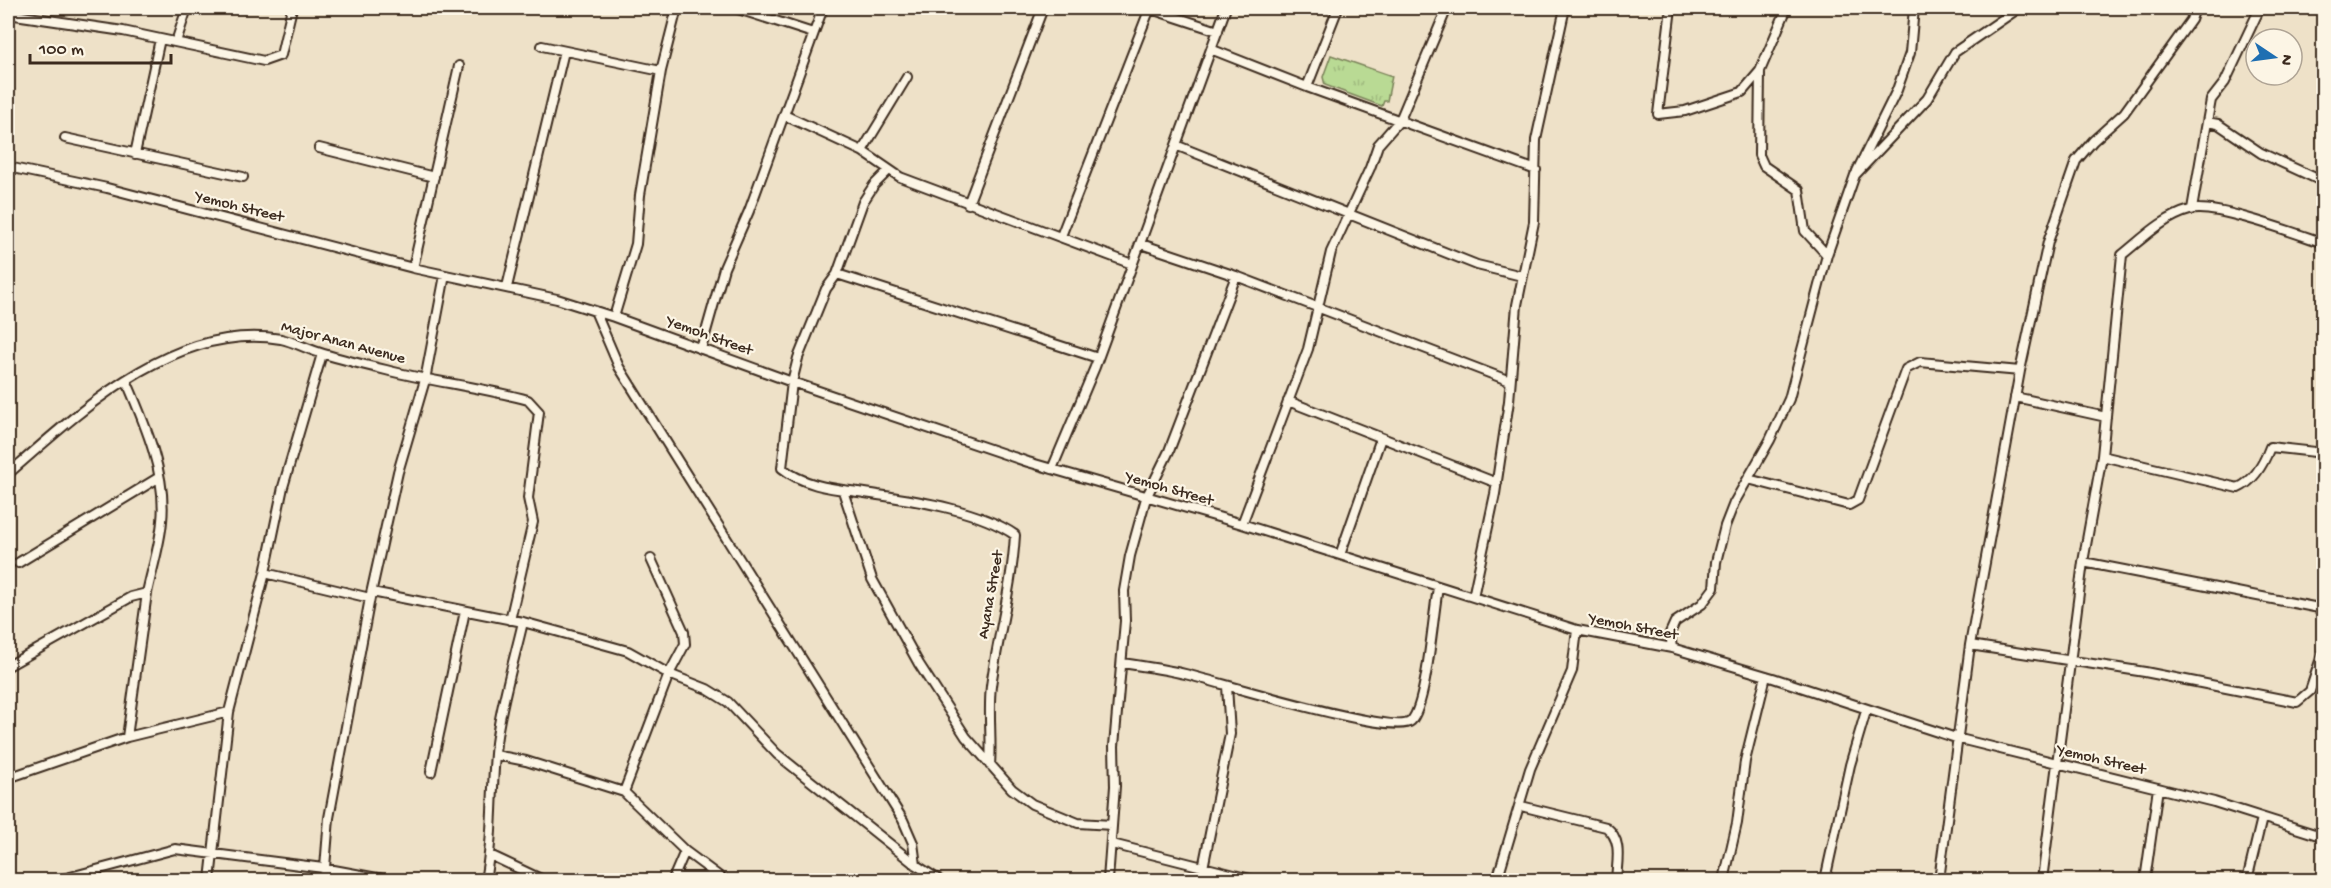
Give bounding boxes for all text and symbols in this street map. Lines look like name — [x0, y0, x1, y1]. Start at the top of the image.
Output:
scale bar — [30, 27, 171, 65]
north arrow — [2244, 27, 2304, 87]
text: 100 m — [38, 40, 84, 61]
text: N — [2275, 52, 2296, 67]
street label: Yemoh Street — [191, 187, 287, 229]
street label: Yemoh Street — [661, 312, 756, 362]
street label: Major Anan Avenue — [279, 318, 408, 370]
street label: Yemoh Street — [1121, 468, 1216, 512]
street label: Ayana Street — [975, 548, 1009, 641]
street label: Yemoh Street — [1585, 610, 1681, 646]
street label: Yemoh Street — [2053, 741, 2149, 781]

